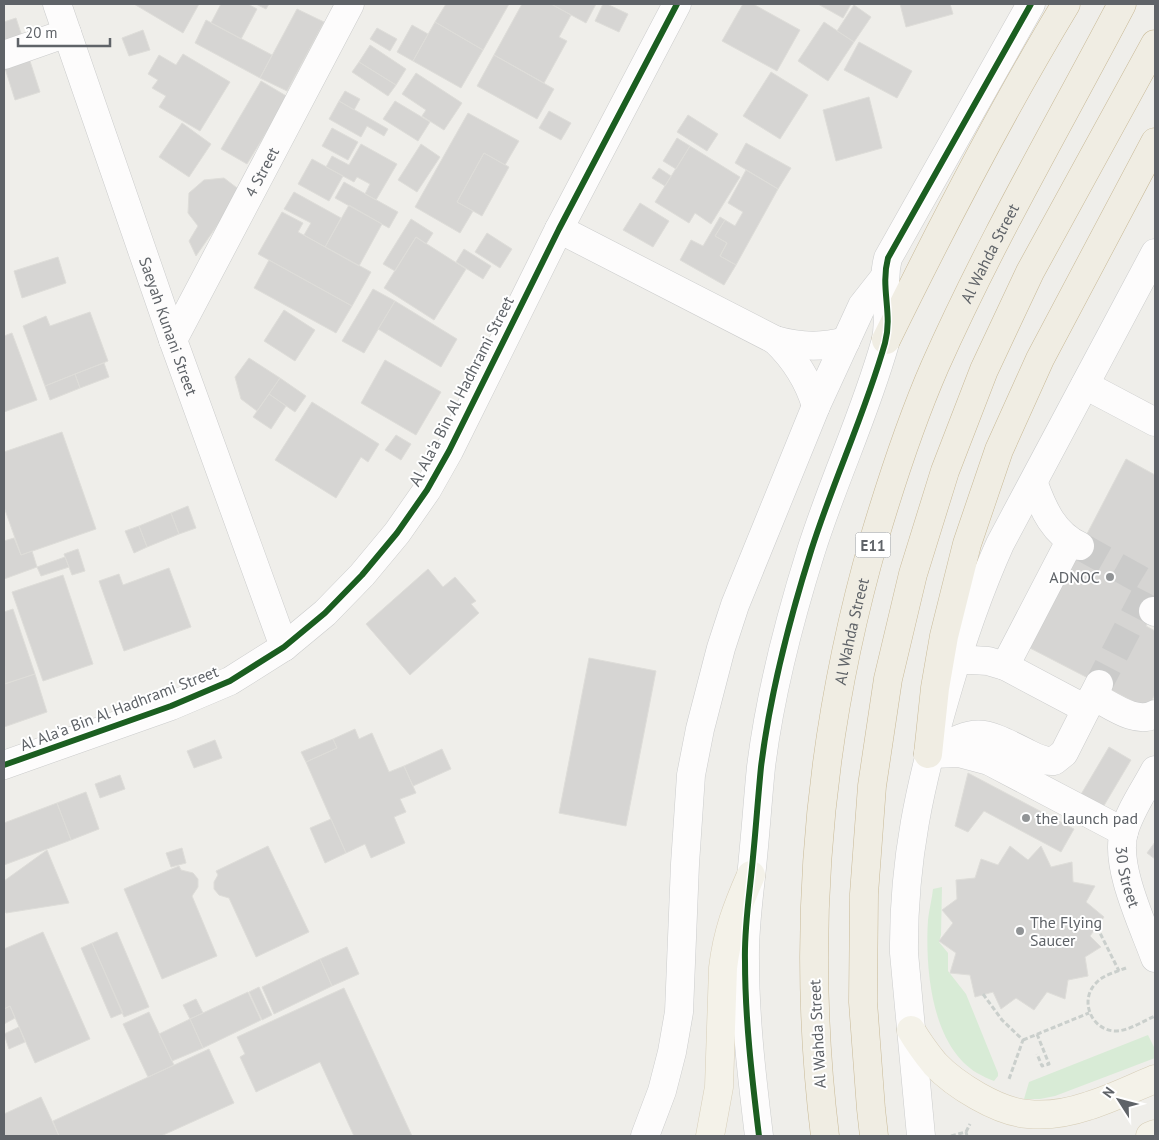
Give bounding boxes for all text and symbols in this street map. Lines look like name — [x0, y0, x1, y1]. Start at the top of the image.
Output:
scale bar — [18, 15, 110, 47]
text: 20 m — [25, 23, 58, 42]
street label: 4 Street — [240, 143, 283, 200]
street label: Al Wahda Street — [956, 199, 1023, 306]
street label: Saeyah Kunani Street — [135, 254, 202, 399]
street label: Al Ala'a Bin Al Hadhrami Street — [404, 292, 518, 489]
road number: E11 — [856, 532, 890, 558]
place label: ADNOC — [1049, 567, 1100, 587]
marker: ADNOC — [1104, 571, 1116, 583]
street label: Al Wahda Street — [830, 575, 873, 686]
street label: Al Ala'a Bin Al Hadhrami Street — [17, 661, 221, 755]
place label: the launch pad — [1036, 808, 1138, 828]
marker: the launch pad — [1020, 812, 1032, 824]
street label: 30 Street — [1112, 846, 1145, 911]
place label: The Flying Saucer — [1030, 912, 1102, 950]
marker: The Flying Saucer — [1014, 925, 1026, 937]
street label: Al Wahda Street — [804, 979, 830, 1089]
north arrow — [1094, 1075, 1144, 1125]
text: N — [1098, 1083, 1118, 1101]

